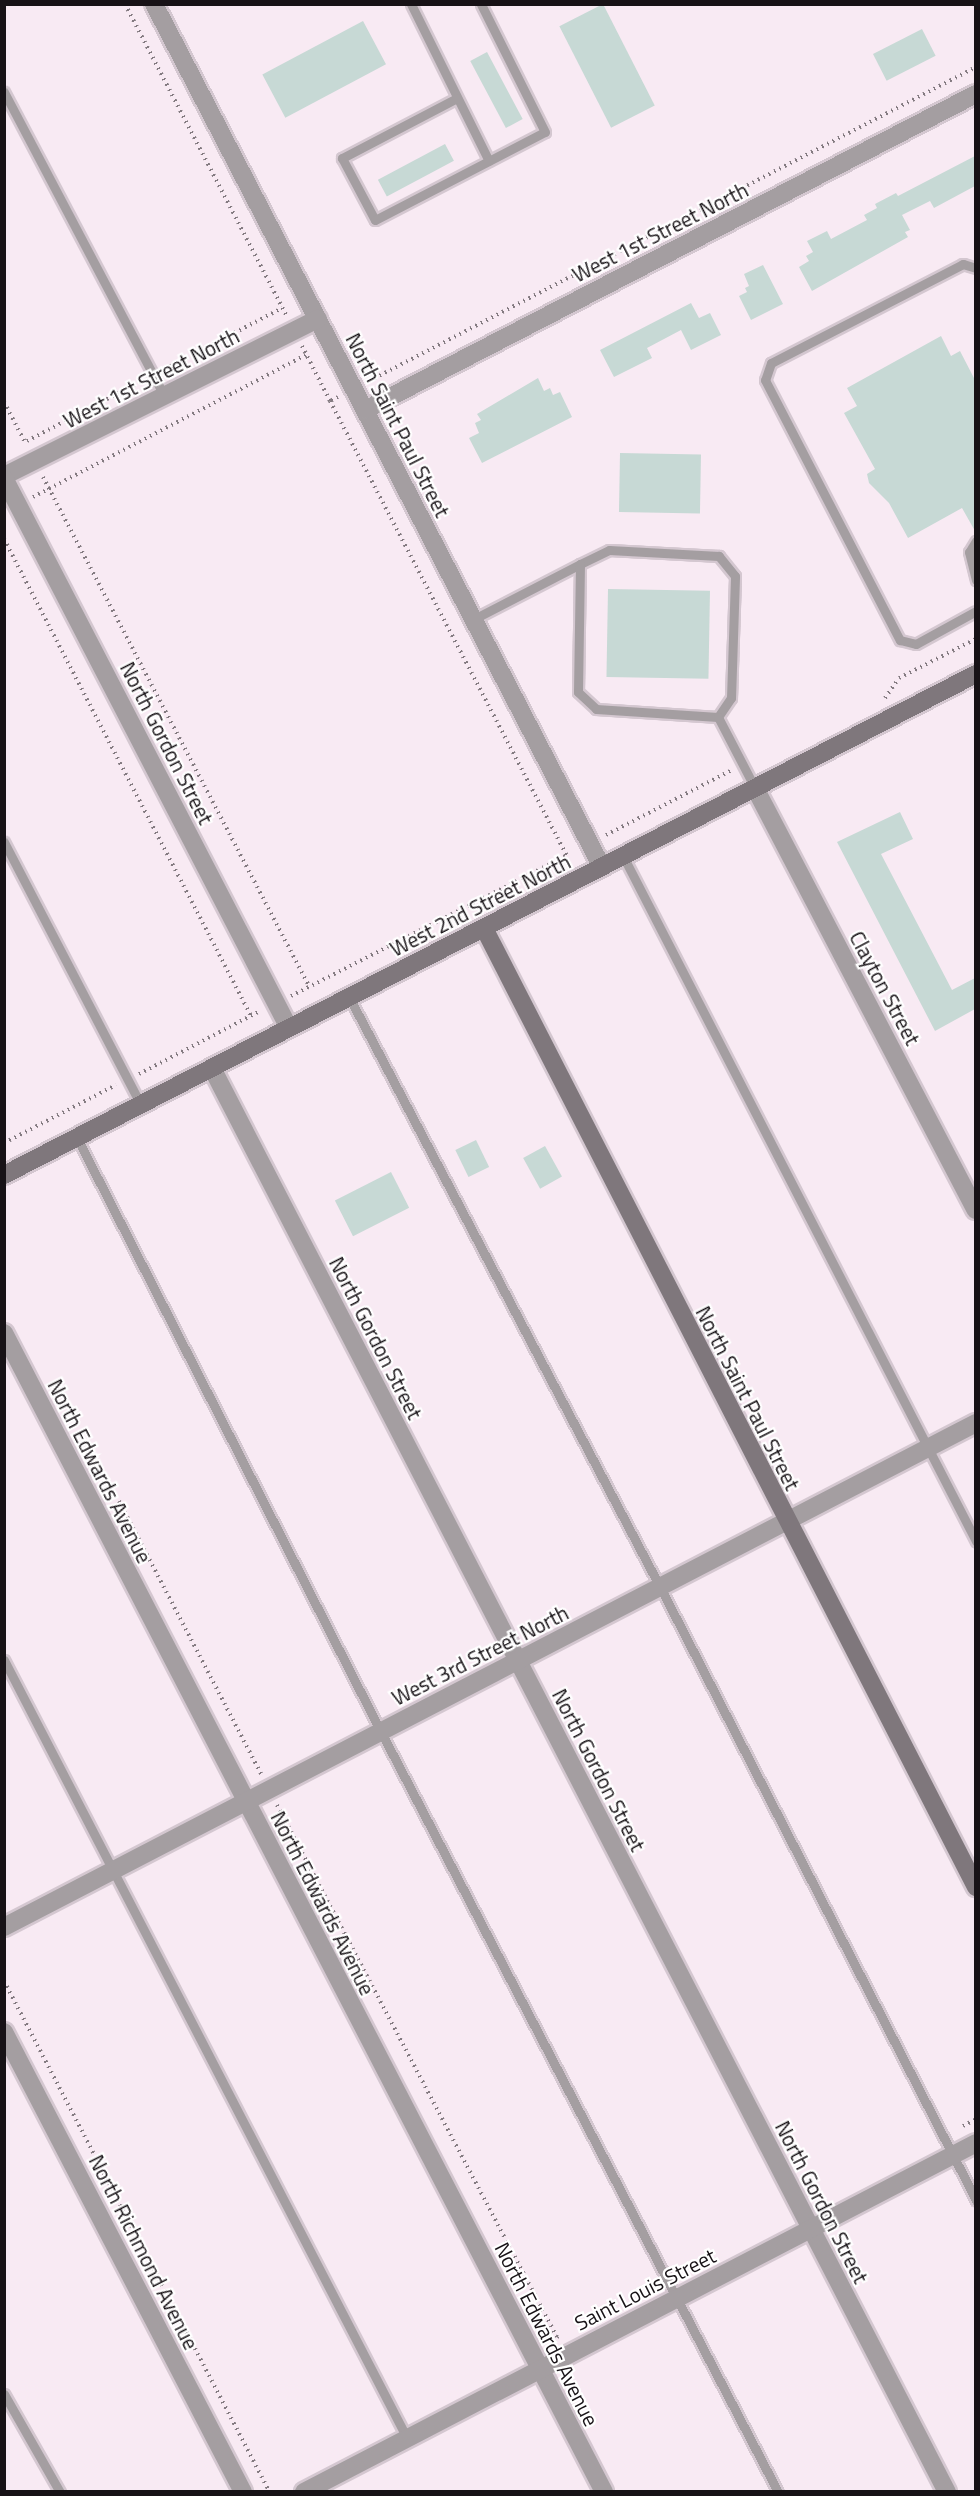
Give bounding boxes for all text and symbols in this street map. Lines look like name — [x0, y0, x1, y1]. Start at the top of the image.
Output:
street label: West 1st Street North — [568, 177, 752, 287]
street label: West 1st Street North — [59, 323, 243, 433]
street label: North Saint Paul Street — [341, 329, 455, 521]
street label: North Gordon Street — [115, 658, 219, 828]
street label: West 2nd Street North — [386, 849, 574, 961]
street label: Clayton Street — [844, 927, 926, 1049]
street label: North Gordon Street — [324, 1253, 428, 1423]
street label: North Saint Paul Street — [691, 1302, 805, 1494]
street label: North Edwards Avenue — [43, 1375, 157, 1567]
street label: West 3rd Street North — [387, 1600, 573, 1710]
street label: North Gordon Street — [547, 1685, 651, 1855]
street label: North Edwards Avenue — [266, 1807, 380, 1999]
street label: North Gordon Street — [770, 2117, 874, 2287]
street label: North Richmond Avenue — [84, 2150, 204, 2354]
street label: North Edwards Avenue — [490, 2238, 604, 2430]
street label: Saint Louis Street — [570, 2243, 720, 2335]

